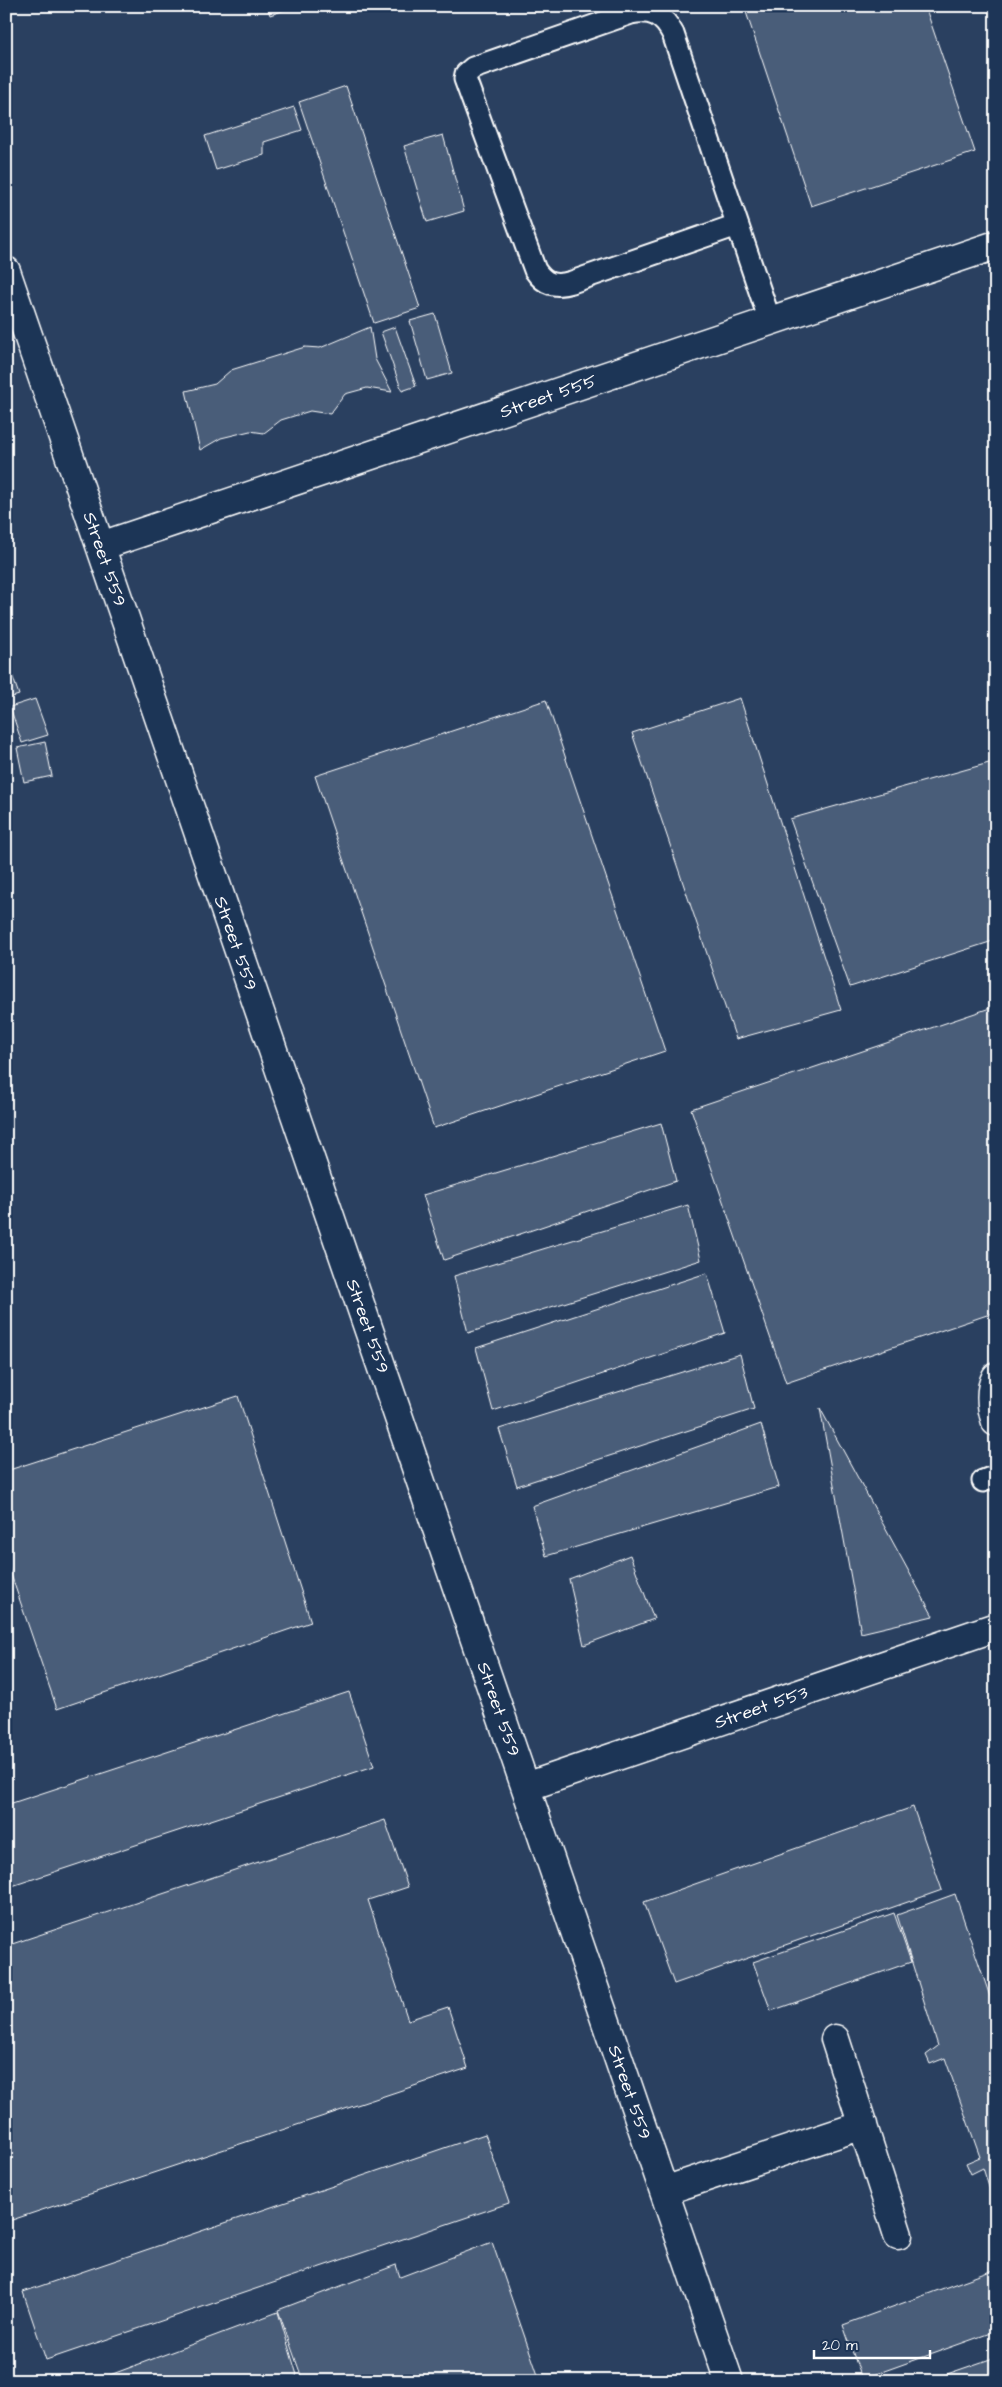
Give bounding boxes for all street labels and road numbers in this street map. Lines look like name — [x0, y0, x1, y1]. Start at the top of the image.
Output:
street label: Street 555 — [496, 368, 600, 425]
street label: Street 559 — [77, 509, 132, 610]
street label: Street 559 — [208, 893, 263, 994]
street label: Street 559 — [340, 1276, 395, 1377]
street label: Street 559 — [471, 1659, 526, 1760]
street label: Street 553 — [711, 1680, 811, 1735]
street label: Street 559 — [602, 2042, 657, 2143]

